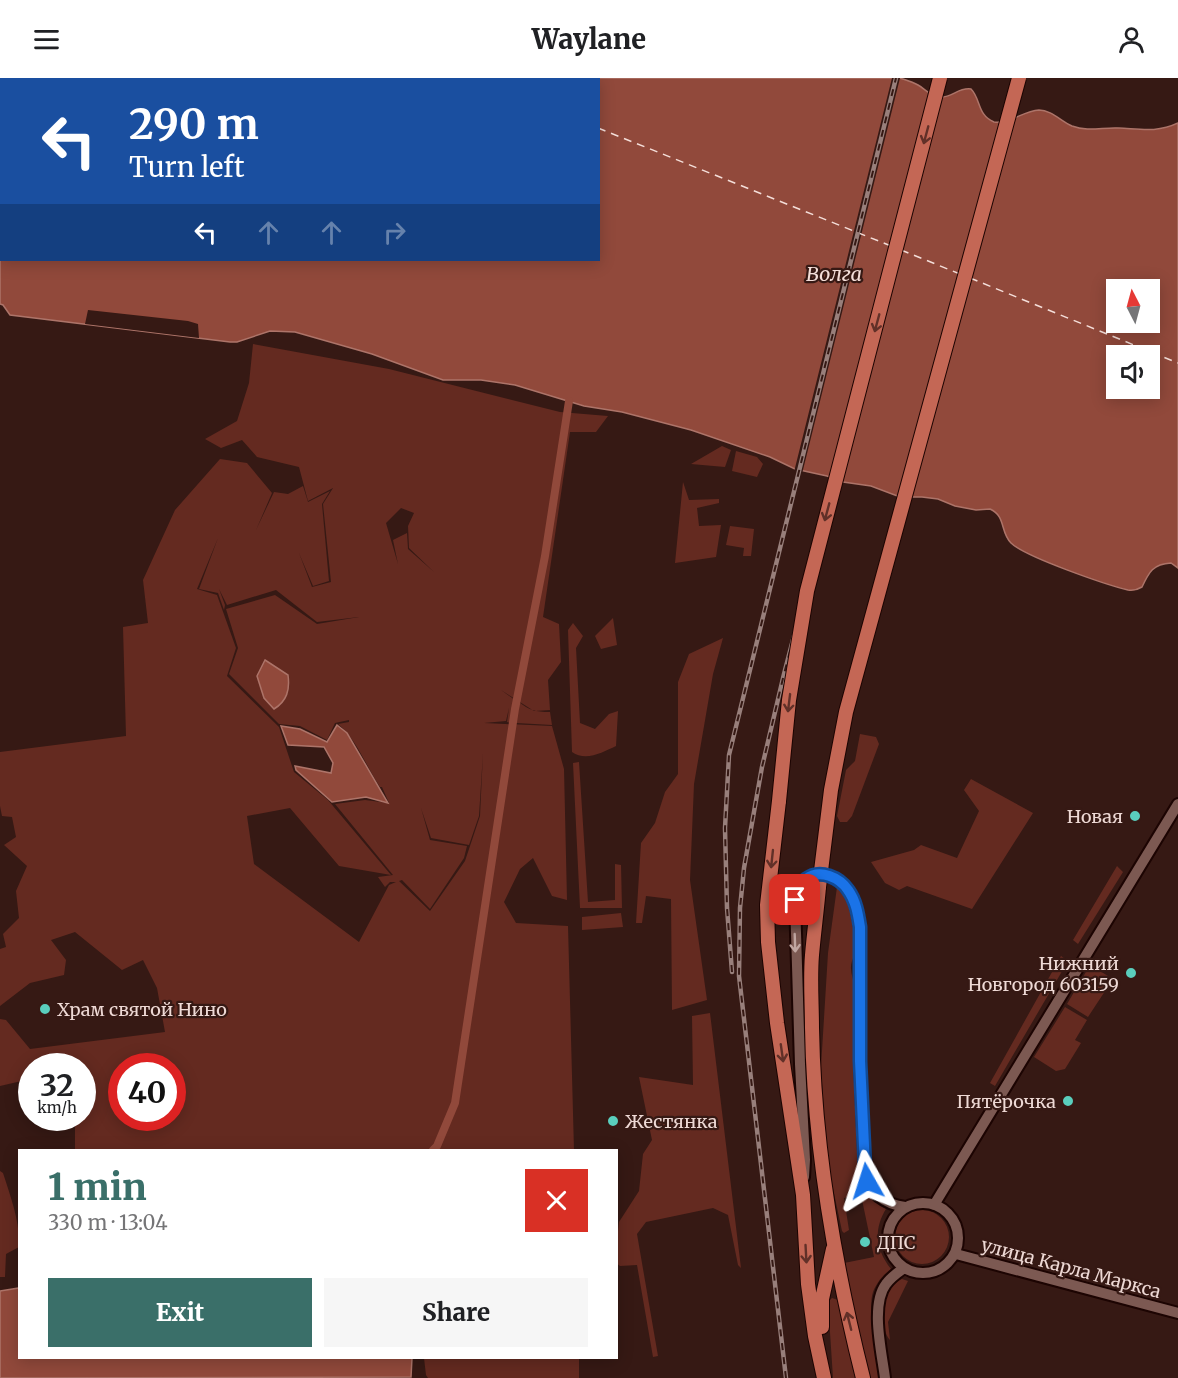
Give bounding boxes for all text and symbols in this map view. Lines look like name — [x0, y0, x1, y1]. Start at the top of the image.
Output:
text: Waylane — [532, 22, 646, 56]
icon: menu — [30, 23, 63, 56]
icon: person — [1115, 23, 1148, 56]
text: 290 m — [129, 98, 259, 150]
icon: left — [30, 102, 108, 180]
one-way arrow — [919, 125, 931, 144]
text: Turn left — [129, 150, 244, 184]
icon: left — [189, 216, 222, 249]
icon: ahead — [252, 216, 285, 249]
icon: ahead — [315, 216, 348, 249]
icon: right — [378, 216, 411, 249]
water label: Волга — [806, 261, 862, 286]
north arrow — [1106, 279, 1160, 333]
map controls — [1106, 279, 1160, 399]
one-way arrow — [870, 313, 882, 332]
button: sound — [1106, 345, 1160, 399]
one-way arrow — [821, 502, 833, 521]
one-way arrow — [783, 693, 794, 712]
place label: Новая — [1067, 805, 1123, 828]
marker: Новая — [1128, 809, 1142, 823]
one-way arrow — [766, 848, 777, 868]
pin — [769, 874, 820, 925]
icon: arrive — [778, 883, 811, 916]
one-way arrow — [790, 933, 801, 953]
place label: Нижний Новгород 603159 — [968, 952, 1119, 996]
marker: Нижний Новгород 603159 — [1124, 966, 1138, 980]
place label: Храм святой Нино — [57, 998, 227, 1021]
marker: Храм святой Нино — [38, 1002, 52, 1016]
one-way arrow — [776, 1042, 787, 1062]
speed limit sign: 40 — [108, 1053, 186, 1131]
text: 32 — [40, 1066, 74, 1104]
place label: Пятёрочка — [957, 1090, 1056, 1113]
marker: Пятёрочка — [1061, 1094, 1075, 1108]
text: km/h — [37, 1098, 77, 1117]
place label: Жестянка — [625, 1110, 718, 1133]
marker: Жестянка — [606, 1114, 620, 1128]
position arrow — [835, 1149, 899, 1213]
text: 1 min — [48, 1165, 147, 1210]
button: close — [525, 1169, 588, 1232]
text: 330 m · 13:04 — [48, 1210, 168, 1235]
place label: ДПС — [877, 1231, 916, 1254]
street label: улица Карла Маркса — [979, 1233, 1164, 1303]
marker: ДПС — [858, 1235, 872, 1249]
one-way arrow — [801, 1243, 812, 1263]
button: Exit — [48, 1278, 312, 1347]
button: Share — [324, 1278, 588, 1347]
one-way arrow — [842, 1312, 854, 1331]

